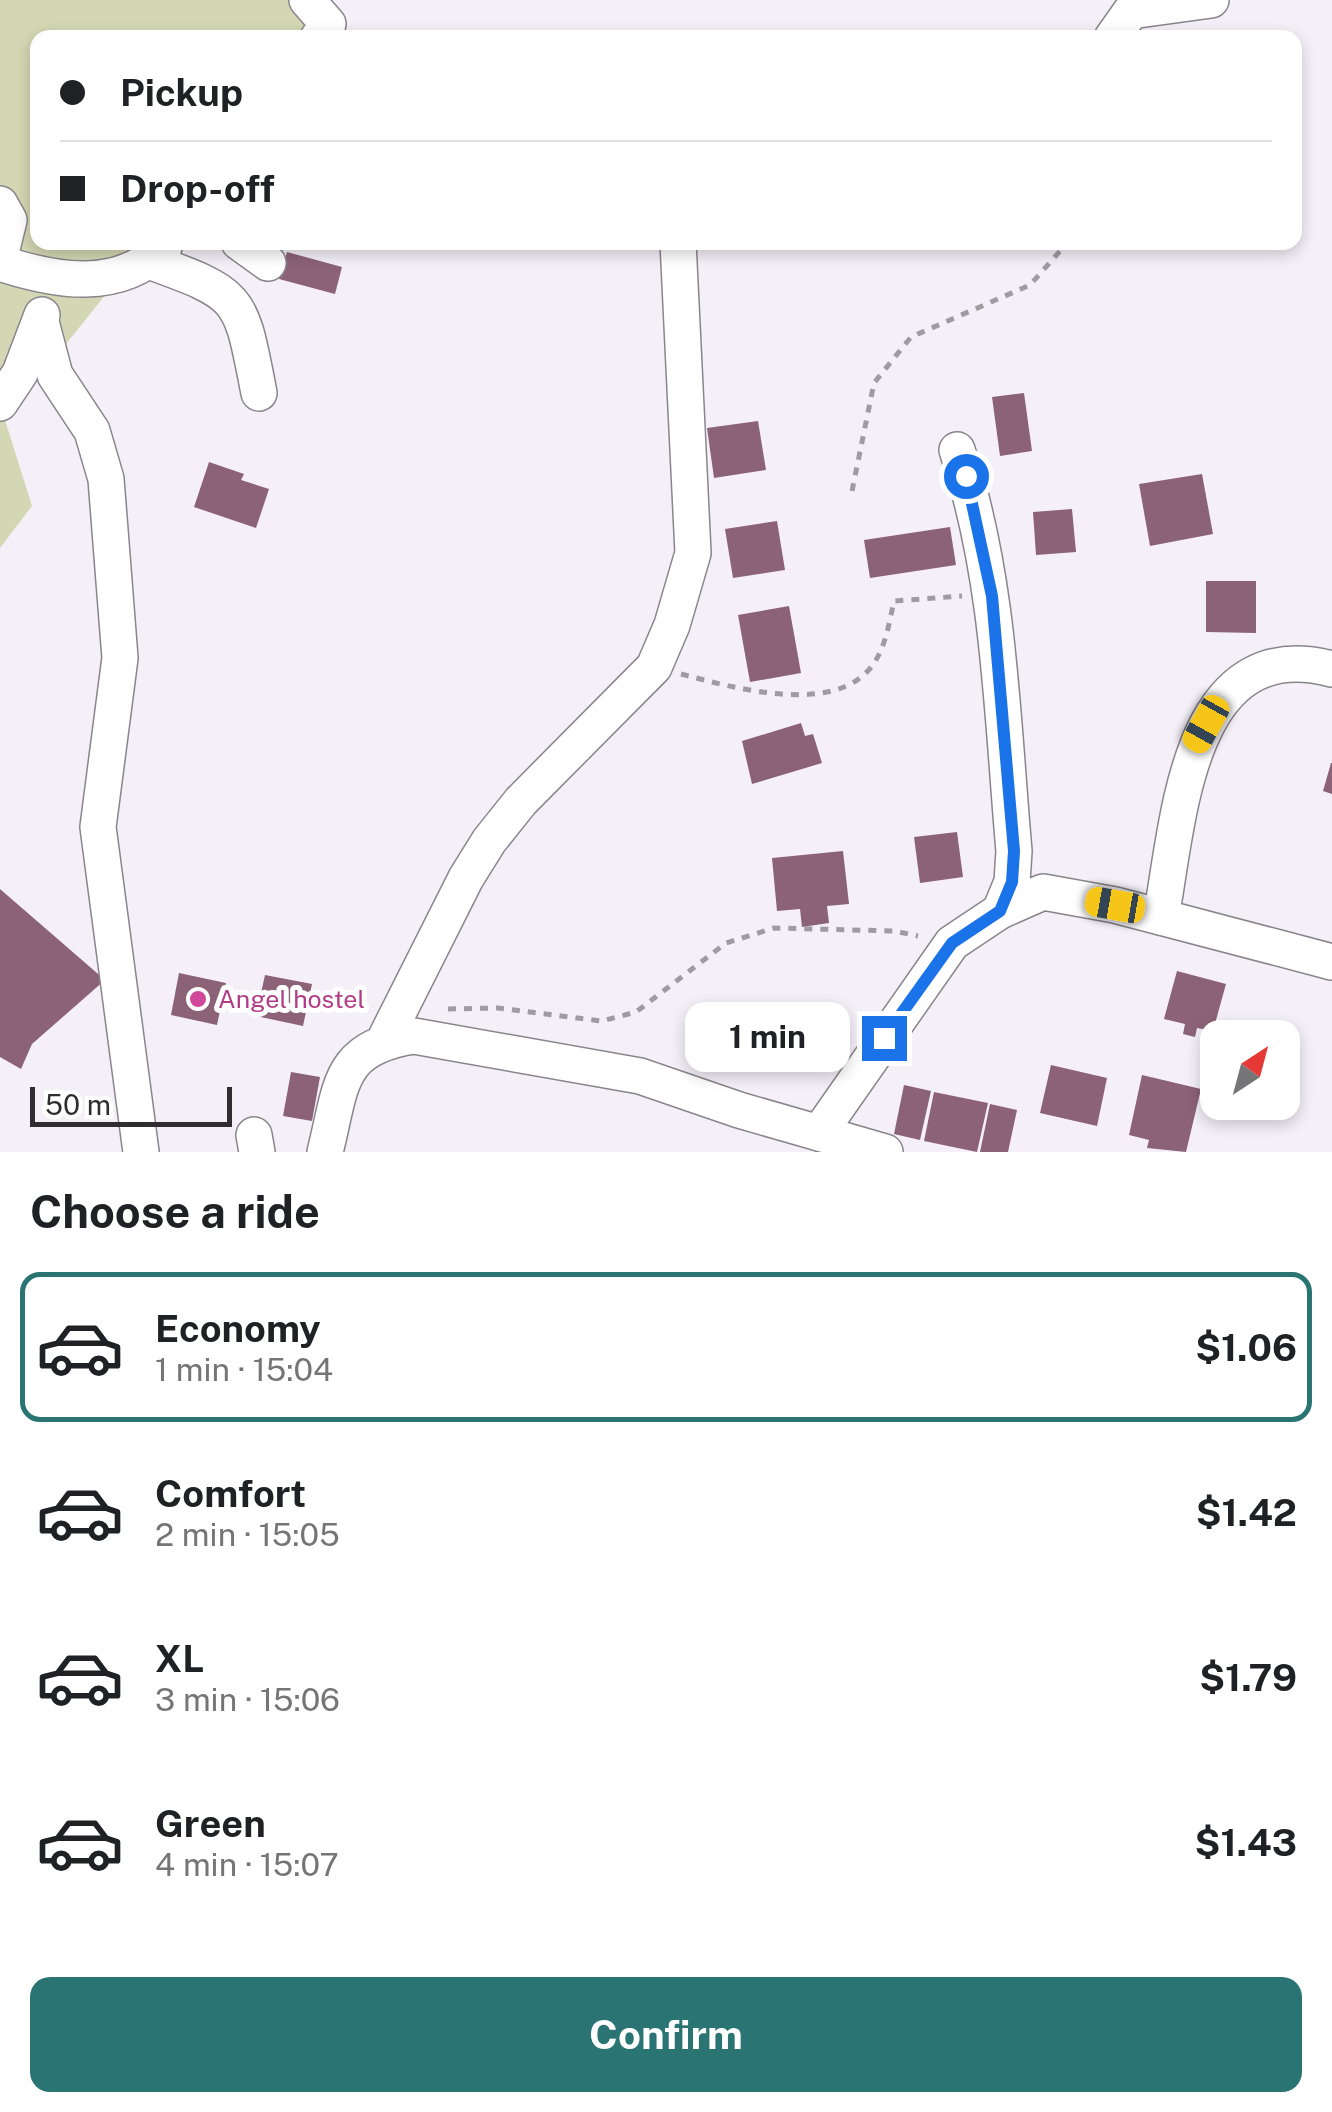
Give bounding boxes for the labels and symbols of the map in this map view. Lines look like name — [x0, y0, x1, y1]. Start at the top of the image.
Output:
route start — [944, 454, 989, 499]
car — [1178, 690, 1234, 758]
car — [1083, 885, 1147, 925]
place label: Angel hostel — [218, 984, 365, 1014]
marker: Angel hostel — [187, 988, 209, 1010]
callout: 1 min — [684, 1003, 849, 1073]
route end — [862, 1016, 907, 1061]
north arrow — [1200, 1020, 1300, 1120]
scale bar — [30, 1082, 232, 1126]

